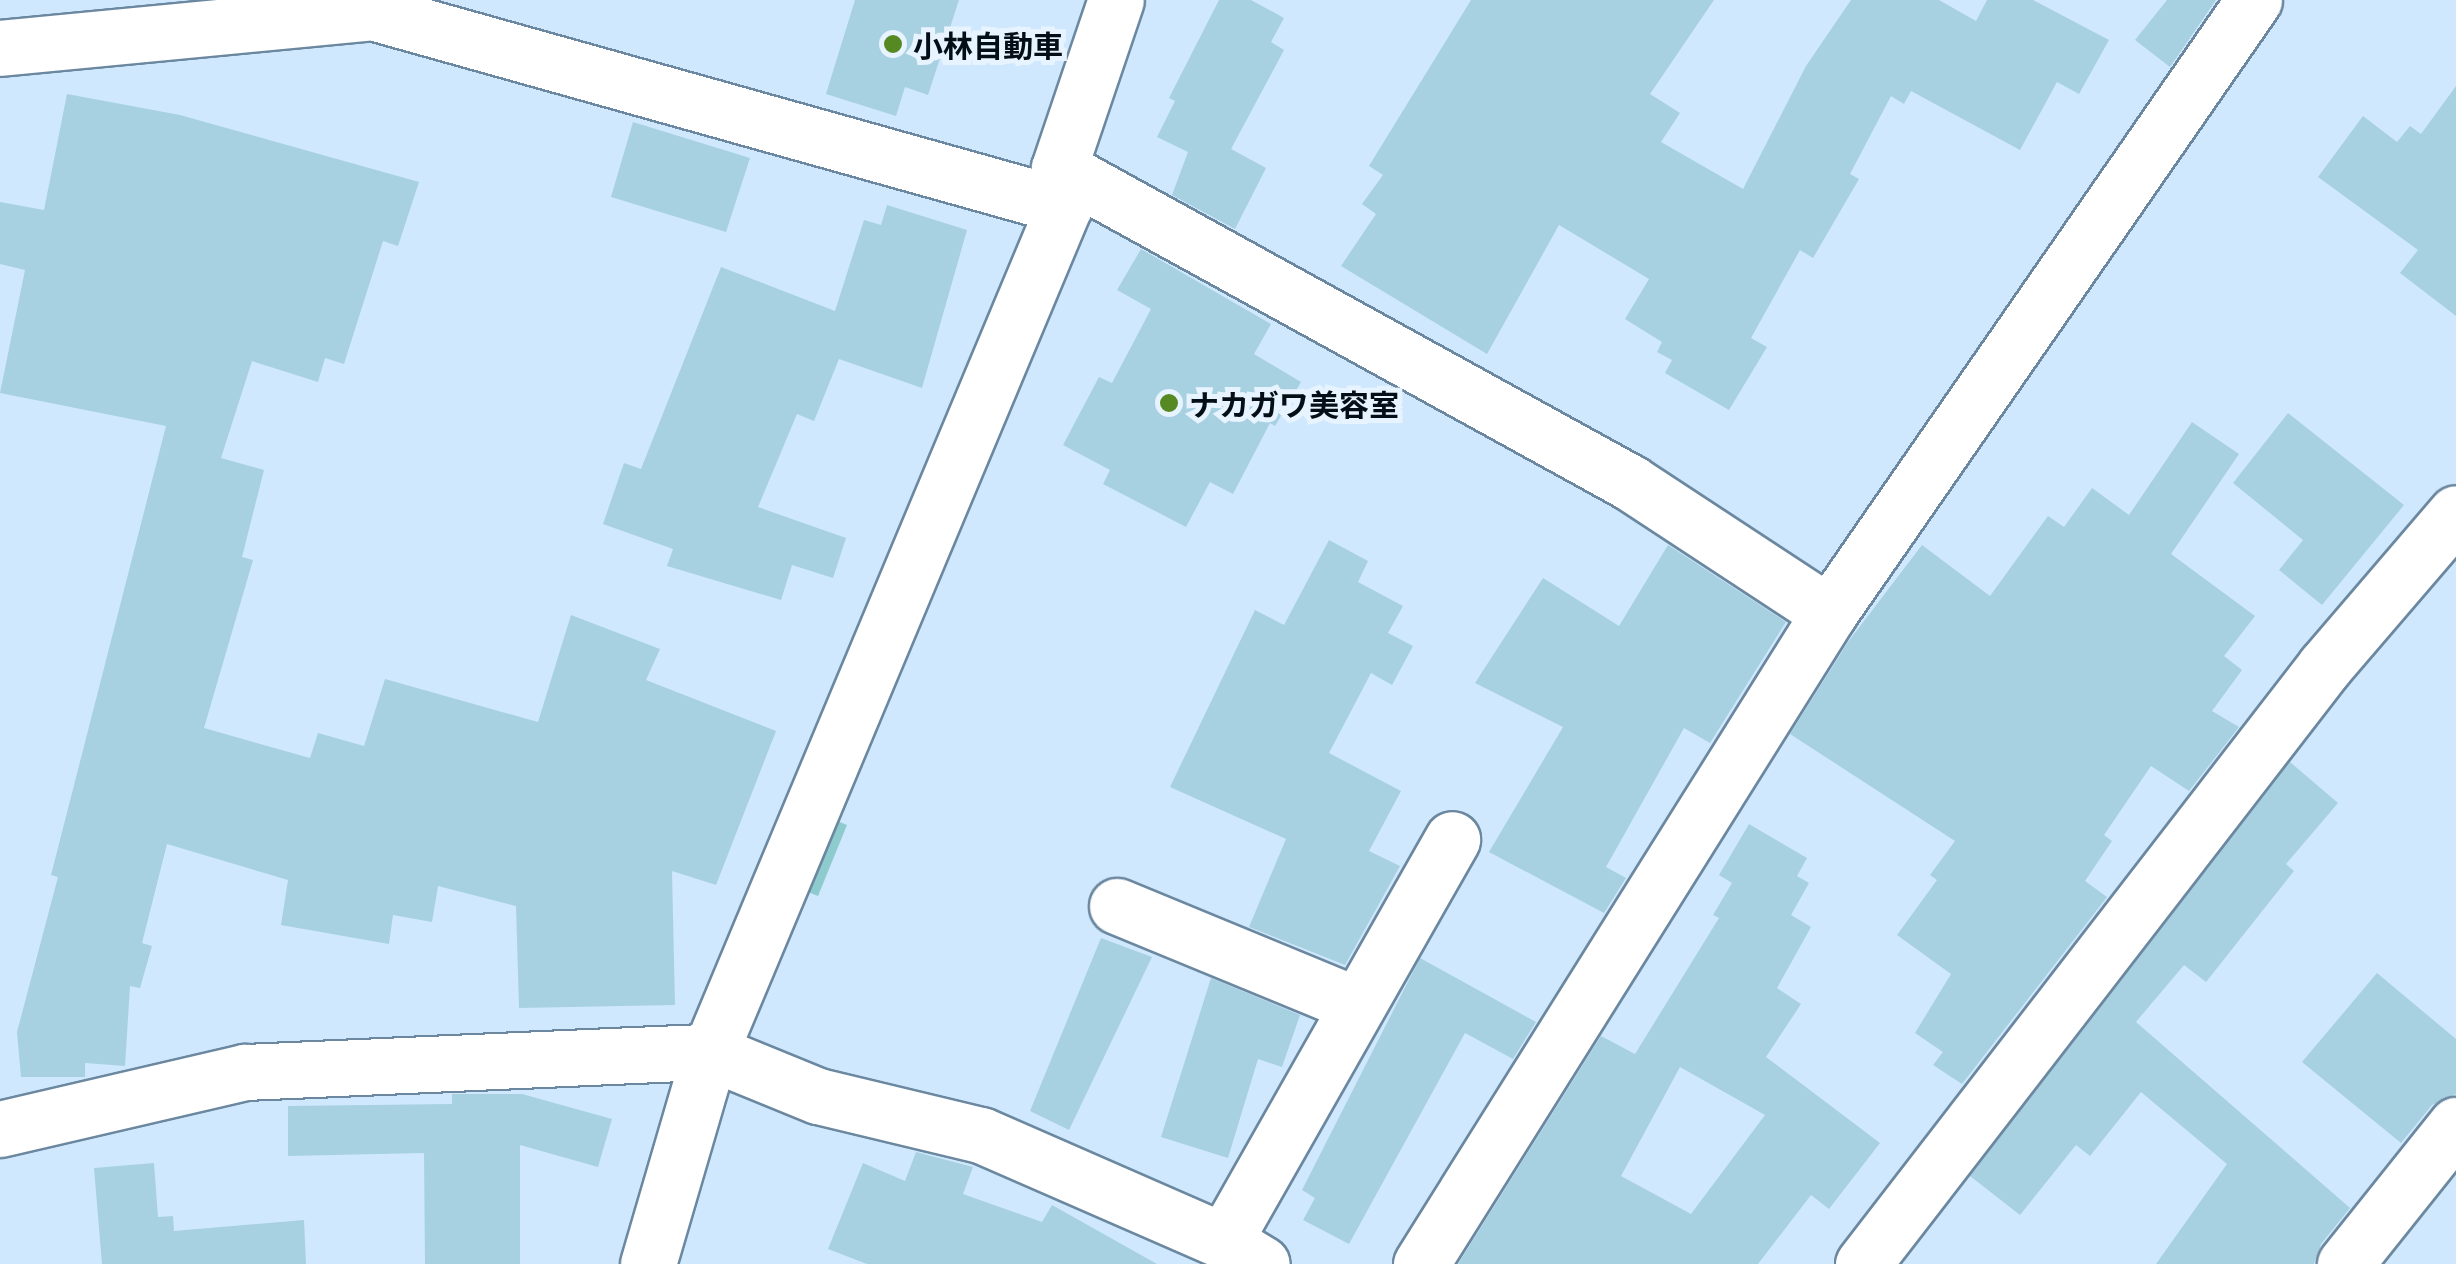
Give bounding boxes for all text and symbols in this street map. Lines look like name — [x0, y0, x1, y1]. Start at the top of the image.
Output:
place label: 小林自動車 — [913, 26, 1063, 62]
marker: 小林自動車 — [882, 33, 904, 55]
place label: ナカガワ美容室 — [1189, 385, 1399, 421]
marker: ナカガワ美容室 — [1158, 392, 1180, 414]

